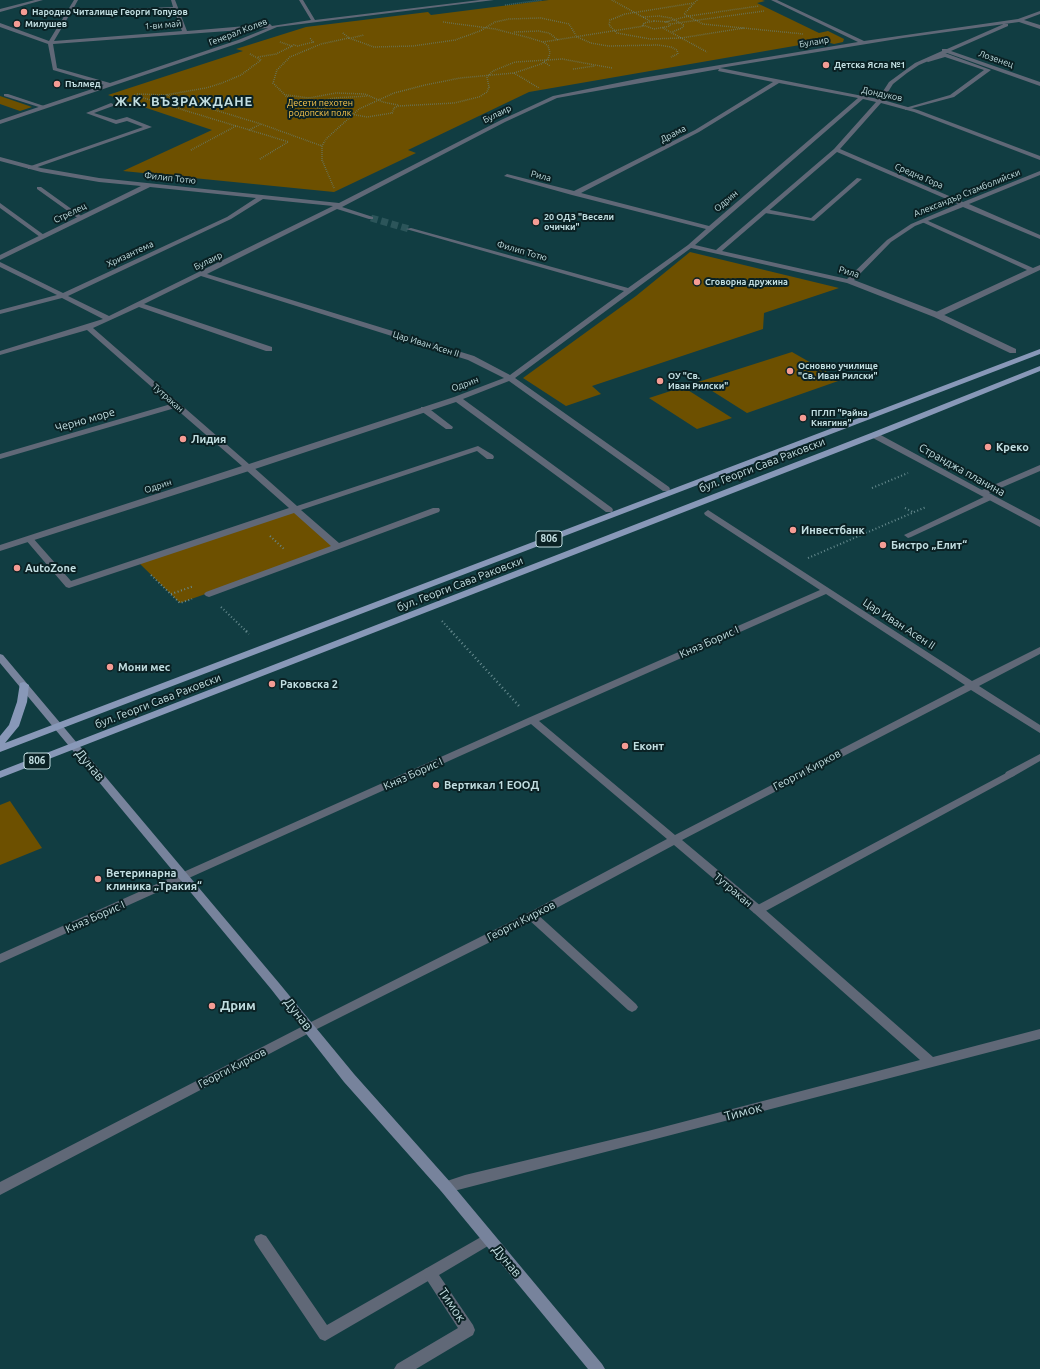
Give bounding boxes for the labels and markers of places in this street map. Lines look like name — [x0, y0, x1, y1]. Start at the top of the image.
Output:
marker: Народно Читалище Георги Топузов — [19, 7, 29, 17]
place label: Народно Читалище Георги Топузов — [32, 7, 188, 17]
marker: Милушев — [12, 19, 22, 29]
place label: Милушев — [25, 19, 67, 29]
marker: Детска Ясла №1 — [821, 60, 831, 70]
place label: Детска Ясла №1 — [834, 60, 906, 70]
marker: Пълмед — [52, 79, 62, 89]
place label: Пълмед — [65, 79, 101, 89]
place label: 20 ОДЗ "Весели очички" — [544, 212, 614, 233]
marker: 20 ОДЗ "Весели очички" — [531, 217, 541, 227]
marker: Сговорна дружина — [692, 277, 702, 287]
place label: Сговорна дружина — [705, 277, 788, 287]
place label: Основно училище "Св. Иван Рилски" — [798, 361, 878, 382]
marker: Основно училище "Св. Иван Рилски" — [785, 366, 795, 376]
place label: ОУ "Св. Иван Рилски" — [668, 371, 728, 392]
marker: ОУ "Св. Иван Рилски" — [655, 376, 665, 386]
place label: ПГЛП "Райна Княгиня" — [811, 408, 868, 429]
marker: ПГЛП "Райна Княгиня" — [798, 413, 808, 423]
place label: Лидия — [191, 432, 226, 446]
marker: Лидия — [178, 434, 188, 444]
place label: Креко — [996, 440, 1029, 454]
marker: Креко — [983, 442, 993, 452]
place label: Инвестбанк — [801, 523, 865, 537]
marker: Инвестбанк — [788, 525, 798, 535]
place label: Бистро „Елит“ — [891, 538, 967, 552]
marker: Бистро „Елит“ — [878, 540, 888, 550]
place label: AutoZone — [25, 561, 76, 575]
marker: AutoZone — [12, 563, 22, 573]
place label: Мони мес — [118, 660, 170, 674]
marker: Мони мес — [105, 662, 115, 672]
place label: Раковска 2 — [280, 677, 338, 691]
marker: Раковска 2 — [267, 679, 277, 689]
place label: Еконт — [633, 739, 664, 753]
marker: Еконт — [620, 741, 630, 751]
place label: Вертикал 1 ЕООД — [444, 778, 539, 792]
marker: Вертикал 1 ЕООД — [431, 780, 441, 790]
place label: Ветеринарна клиника „Тракия“ — [106, 866, 202, 892]
marker: Ветеринарна клиника „Тракия“ — [93, 874, 103, 884]
place label: Дрим — [220, 998, 256, 1014]
marker: Дрим — [207, 1001, 217, 1011]

